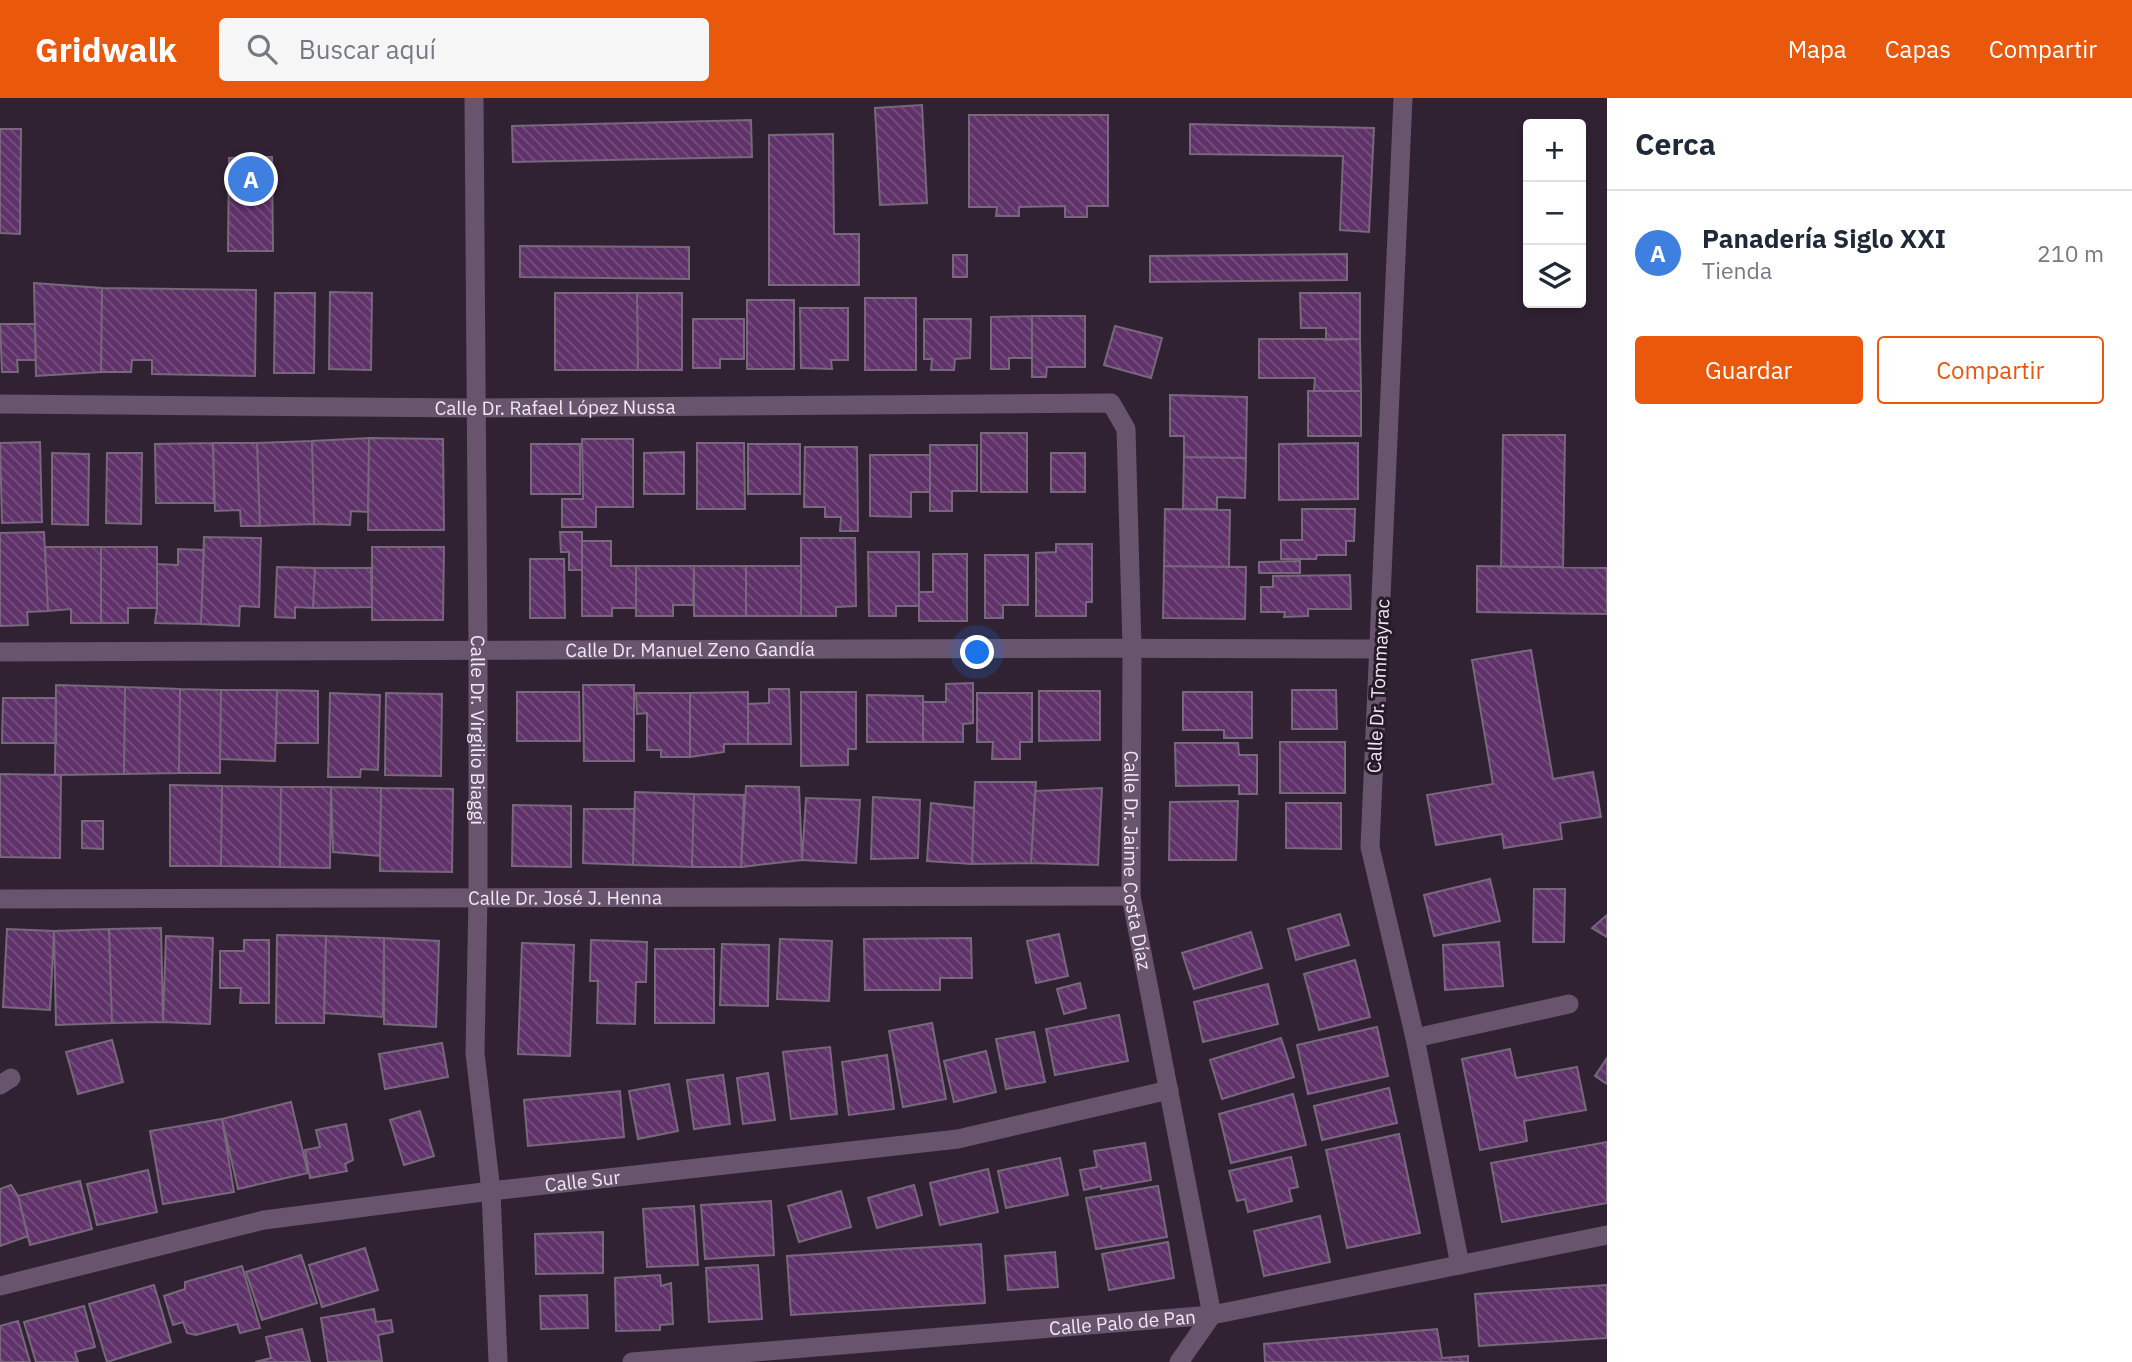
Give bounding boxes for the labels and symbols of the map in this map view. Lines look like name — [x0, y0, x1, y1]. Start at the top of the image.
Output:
pin: A — [228, 153, 274, 205]
street label: Calle Dr. Rafael López Nussa — [434, 394, 676, 420]
street label: Calle Dr. Tommayrac — [1361, 598, 1395, 774]
street label: Calle Dr. Virgilio Biaggi — [466, 635, 490, 825]
your location — [960, 635, 994, 669]
street label: Calle Dr. Manuel Zeno Gandía — [565, 637, 815, 662]
street label: Calle Dr. Jaime Costa Díaz — [1119, 751, 1157, 972]
street label: Calle Dr. José J. Henna — [468, 885, 662, 910]
street label: Calle Sur — [543, 1165, 622, 1197]
street label: Calle Palo de Pan — [1048, 1304, 1197, 1340]

